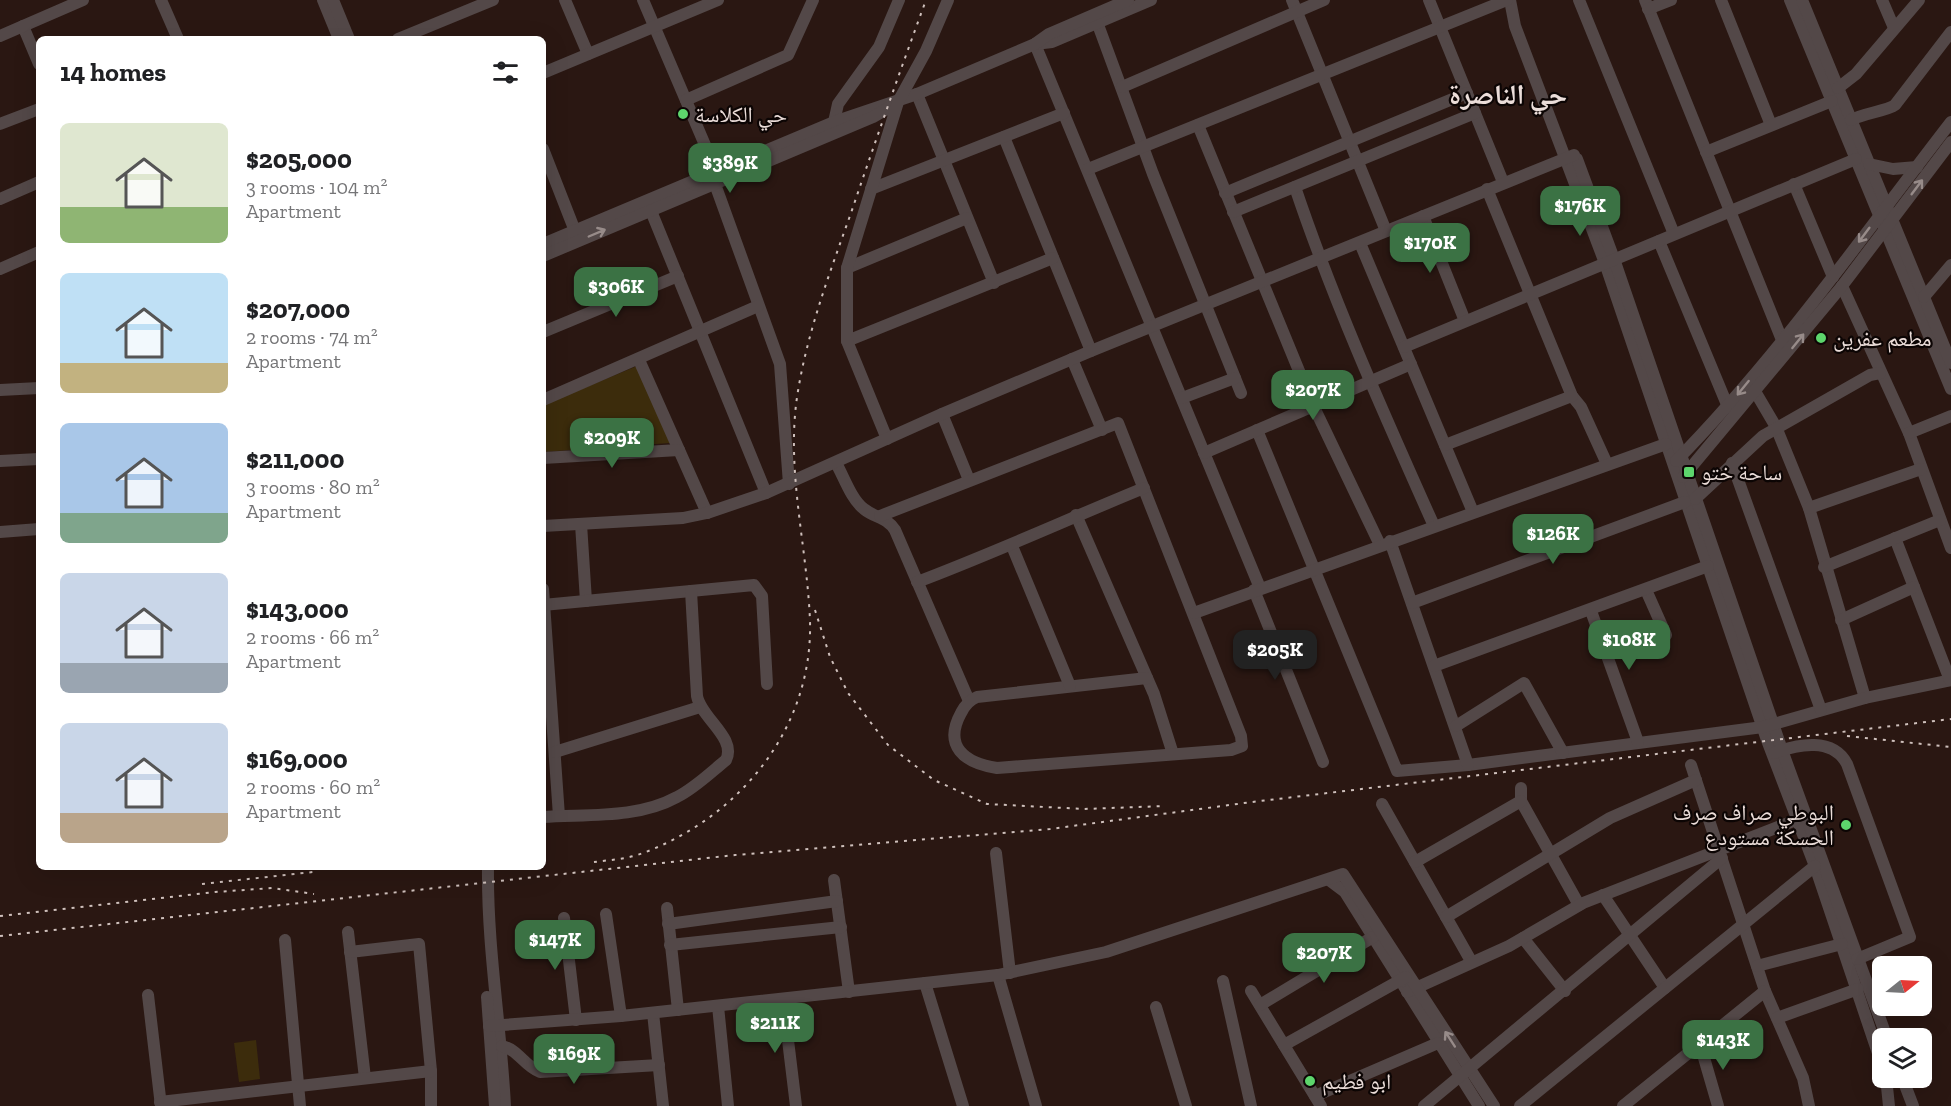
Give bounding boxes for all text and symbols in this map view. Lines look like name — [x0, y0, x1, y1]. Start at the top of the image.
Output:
text: 14 homes — [60, 56, 166, 88]
icon: filters — [489, 56, 522, 89]
district label: حي الناصرة — [1449, 78, 1567, 116]
place label: حي الكلاسة — [695, 101, 787, 131]
marker: حي الكلاسة — [676, 107, 690, 121]
text: $205,000 — [246, 143, 352, 175]
pin: $389K — [688, 143, 772, 194]
icon: home — [108, 147, 180, 219]
text: $389K — [702, 150, 758, 174]
text: 3 rooms · 104 m² — [246, 175, 387, 199]
one-way arrow — [1910, 179, 1923, 195]
pin: $176K — [1538, 186, 1622, 237]
text: $176K — [1554, 193, 1606, 217]
text: Apartment — [246, 199, 341, 223]
pin: $170K — [1388, 223, 1472, 274]
one-way arrow — [587, 227, 606, 238]
one-way arrow — [1858, 227, 1871, 243]
text: $170K — [1404, 230, 1456, 254]
pin: $306K — [574, 267, 658, 318]
text: $306K — [588, 274, 644, 298]
text: $207,000 — [246, 293, 350, 325]
icon: home — [108, 297, 180, 369]
text: 2 rooms · 74 m² — [246, 325, 378, 349]
place label: مطعم عفرين — [1833, 325, 1932, 353]
marker: مطعم عفرين — [1814, 331, 1828, 345]
one-way arrow — [1791, 334, 1804, 350]
text: Apartment — [246, 349, 341, 373]
pin: $207K — [1271, 370, 1355, 421]
text: $207K — [1285, 377, 1341, 401]
one-way arrow — [1737, 380, 1750, 396]
pin: $209K — [570, 418, 654, 469]
text: $209K — [584, 425, 640, 449]
text: $211,000 — [246, 443, 344, 475]
icon: home — [108, 447, 180, 519]
place label: ساحة ختو — [1701, 459, 1782, 486]
marker: ساحة ختو — [1682, 465, 1696, 479]
text: 3 rooms · 80 m² — [246, 475, 380, 499]
text: Apartment — [246, 499, 341, 523]
pin: $126K — [1511, 514, 1595, 565]
text: $126K — [1527, 521, 1579, 545]
text: $143,000 — [246, 593, 349, 625]
icon: home — [108, 597, 180, 669]
pin: $108K — [1587, 620, 1671, 671]
text: 2 rooms · 66 m² — [246, 625, 379, 649]
text: $108K — [1602, 627, 1656, 651]
pin: $205K — [1233, 630, 1317, 681]
text: $205K — [1247, 637, 1303, 661]
text: Apartment — [246, 649, 341, 673]
text: $169,000 — [246, 743, 348, 775]
icon: home — [108, 747, 180, 819]
text: 2 rooms · 60 m² — [246, 775, 380, 799]
text: Apartment — [246, 799, 341, 823]
place label: البوطي صراف صرف الحسكة مستودع — [1673, 799, 1834, 851]
marker: البوطي صراف صرف الحسكة مستودع — [1839, 818, 1853, 832]
pin: $147K — [513, 920, 597, 971]
text: $147K — [529, 927, 581, 951]
pin: $207K — [1282, 933, 1366, 984]
text: $207K — [1296, 940, 1352, 964]
north arrow — [1872, 956, 1932, 1016]
map controls — [1872, 956, 1932, 1088]
pin: $211K — [733, 1003, 817, 1054]
text: $211K — [750, 1010, 800, 1034]
pin: $143K — [1681, 1020, 1765, 1071]
text: $143K — [1696, 1027, 1750, 1051]
button: layers — [1872, 1028, 1932, 1088]
one-way arrow — [1444, 1031, 1457, 1048]
pin: $169K — [532, 1034, 616, 1085]
text: $169K — [548, 1041, 600, 1065]
place label: ابو فطيم — [1322, 1068, 1391, 1096]
marker: ابو فطيم — [1303, 1074, 1317, 1088]

